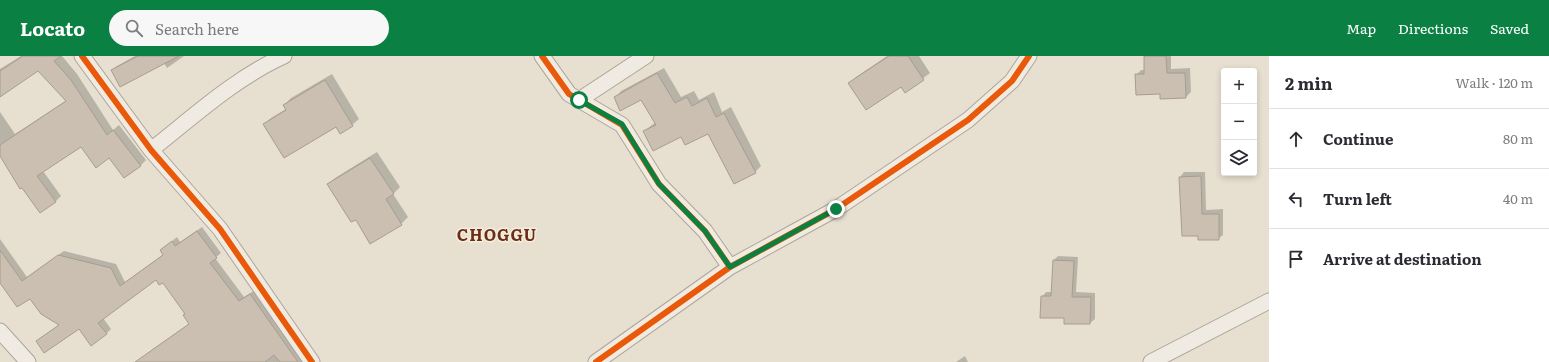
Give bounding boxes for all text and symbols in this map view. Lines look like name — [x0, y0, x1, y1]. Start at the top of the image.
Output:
search box — [109, 10, 389, 46]
text: Locato — [20, 14, 85, 42]
icon: search — [123, 17, 145, 39]
text: Search here — [155, 17, 239, 40]
text: Map — [1346, 18, 1376, 38]
text: Directions — [1398, 18, 1468, 38]
text: Saved — [1490, 18, 1529, 38]
map controls — [1221, 68, 1257, 176]
button: + — [1221, 68, 1257, 104]
text: 2 min — [1285, 70, 1333, 95]
text: Walk · 120 m — [1456, 73, 1533, 92]
route start — [570, 91, 588, 109]
button: − — [1221, 104, 1257, 140]
text: Continue — [1323, 127, 1393, 150]
icon: ahead — [1285, 128, 1307, 150]
text: 80 m — [1503, 129, 1533, 148]
button: layers — [1221, 140, 1257, 176]
text: Turn left — [1323, 187, 1392, 210]
icon: left — [1285, 188, 1307, 210]
text: 40 m — [1503, 189, 1533, 208]
route end — [827, 200, 845, 218]
district label: CHOGGU — [457, 222, 537, 246]
text: Arrive at destination — [1323, 247, 1482, 270]
icon: arrive — [1285, 248, 1307, 270]

